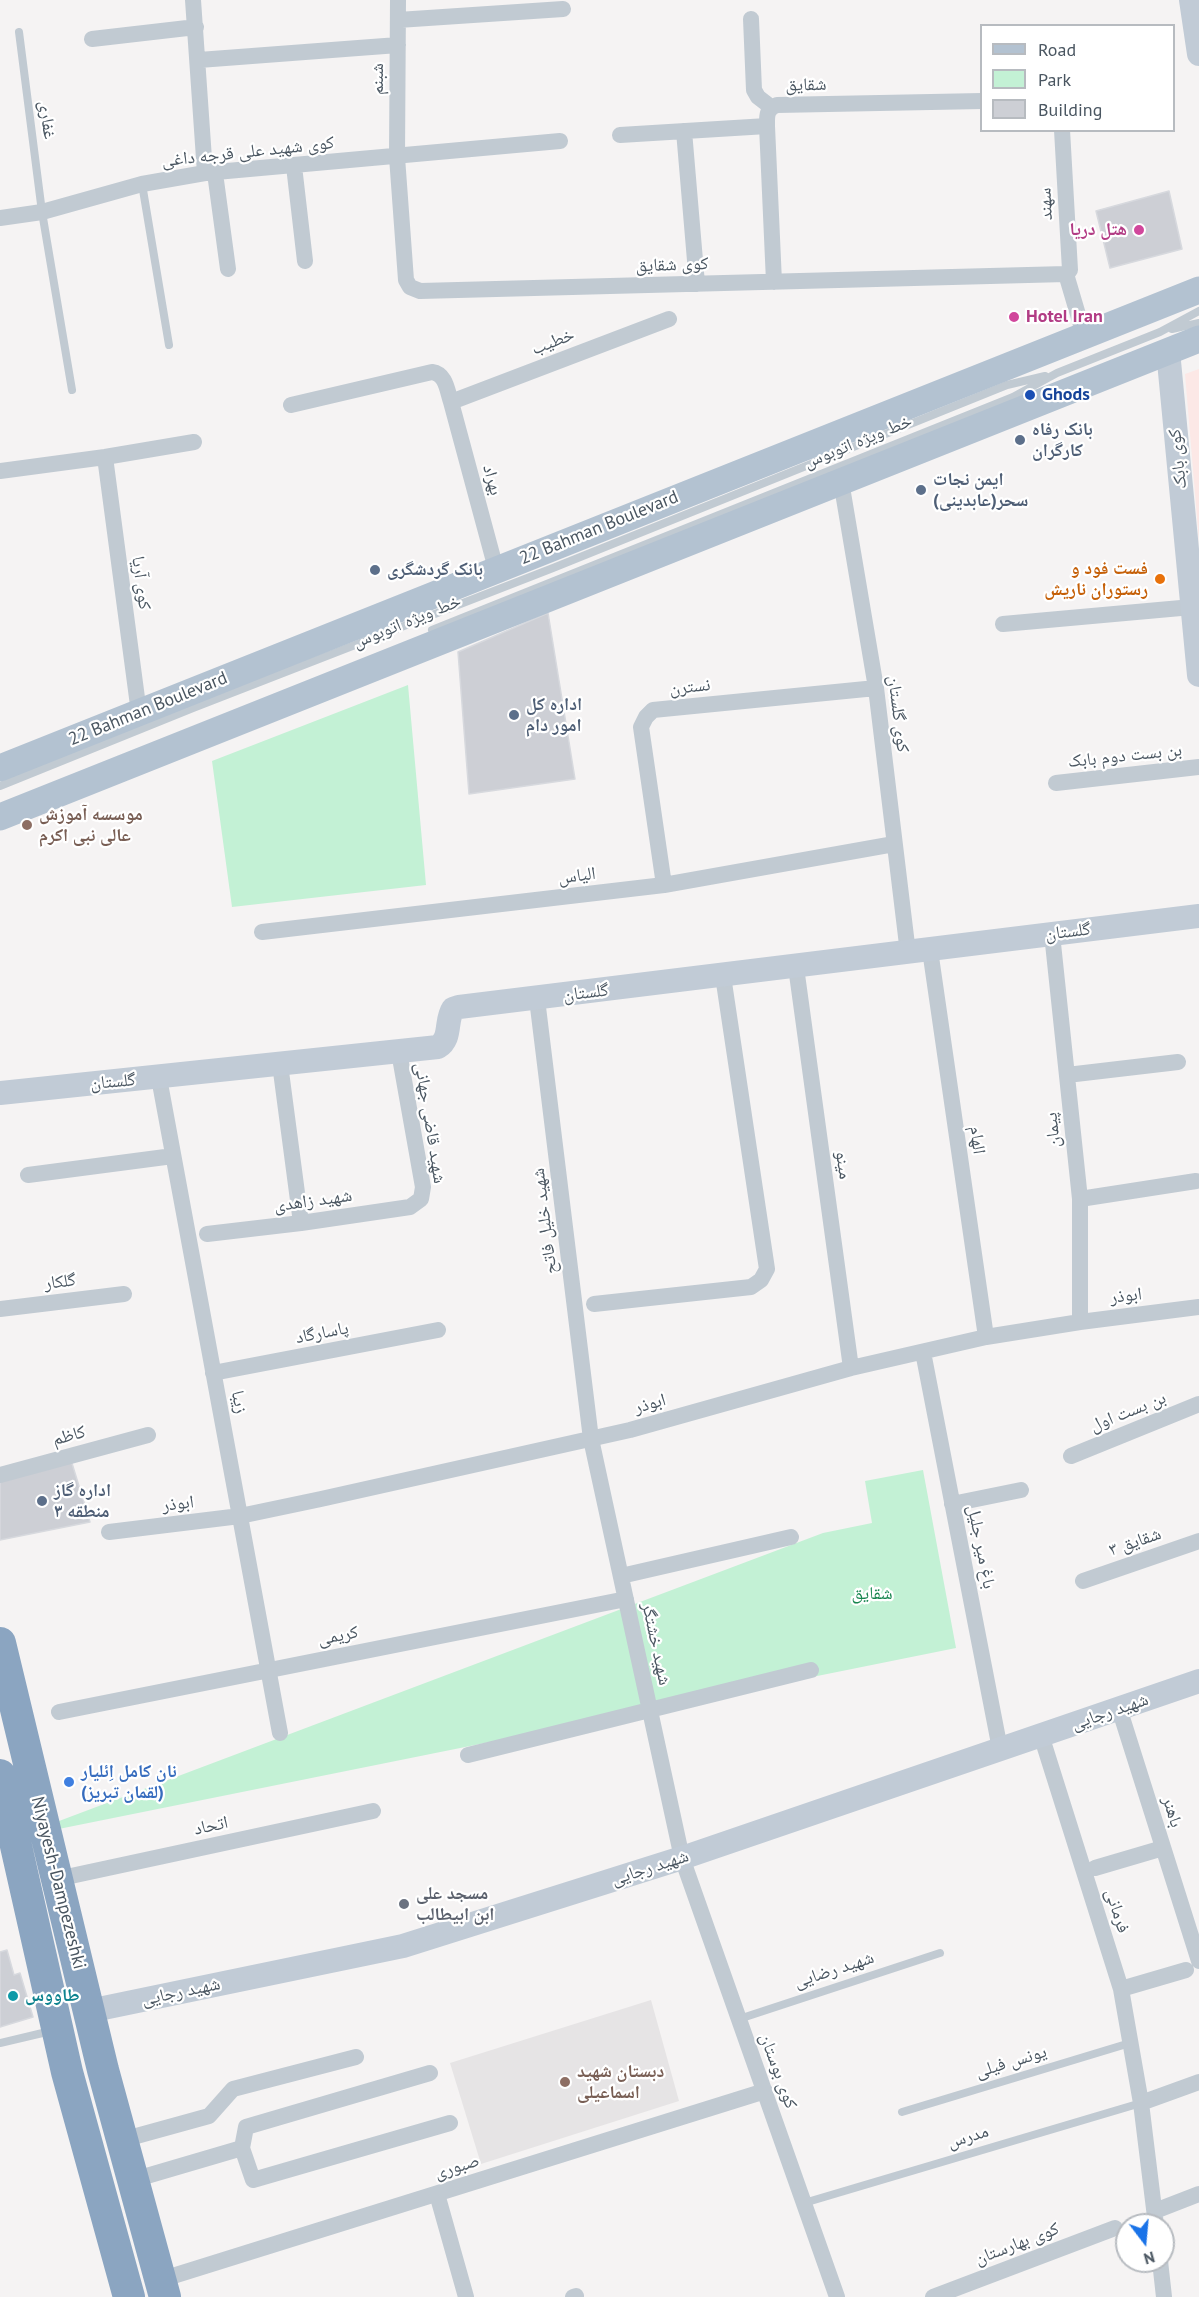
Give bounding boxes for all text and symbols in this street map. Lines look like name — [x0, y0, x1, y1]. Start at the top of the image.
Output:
legend — [980, 24, 1175, 132]
text: Road — [1038, 38, 1076, 61]
street label: شبنم — [367, 63, 389, 95]
text: Park — [1038, 68, 1071, 91]
street label: شقایق — [785, 74, 827, 96]
text: Building — [1038, 98, 1102, 121]
street label: غفاری — [34, 99, 60, 141]
street label: کوی شهید علی قرجه داغی — [161, 132, 335, 172]
street label: سهند — [1034, 187, 1058, 221]
place label: هتل دریا — [1070, 219, 1127, 241]
marker: هتل دریا — [1132, 223, 1146, 237]
street label: کوی شقایق — [635, 253, 709, 277]
place label: Hotel Iran — [1026, 306, 1103, 328]
marker: Hotel Iran — [1007, 310, 1021, 324]
street label: خطیب — [529, 324, 577, 360]
place label: Ghods — [1042, 384, 1090, 406]
marker: Ghods — [1023, 388, 1037, 402]
street label: خط ویژه اتوبوس — [801, 411, 915, 473]
place label: بانک رفاه کارگران — [1032, 419, 1093, 462]
street label: کوی بابک — [1164, 428, 1192, 490]
marker: بانک رفاه کارگران — [1013, 433, 1027, 447]
street label: بهراد — [478, 462, 506, 498]
place label: ایمن نجات سحر(عابدینی) — [933, 469, 1028, 512]
marker: ایمن نجات سحر(عابدینی) — [914, 483, 928, 497]
street label: 22 Bahman Boulevard — [517, 486, 681, 570]
street label: کوی آریا — [127, 555, 155, 611]
place label: فست فود و رستوران ناریش — [1044, 558, 1148, 600]
place label: بانک گردشگری — [387, 559, 483, 581]
marker: بانک گردشگری — [368, 563, 382, 577]
marker: فست فود و رستوران ناریش — [1153, 572, 1167, 586]
street label: خط ویژه اتوبوس — [350, 591, 464, 653]
street label: 22 Bahman Boulevard — [66, 667, 230, 751]
street label: نسترن — [668, 674, 712, 700]
street label: کوی گلستان — [883, 674, 913, 754]
place label: اداره کل امور دام — [526, 694, 582, 736]
marker: اداره کل امور دام — [507, 708, 521, 722]
street label: بن بست دوم بابک — [1067, 739, 1183, 773]
place label: موسسه آموزش عالی نبی اکرم — [39, 804, 143, 846]
marker: موسسه آموزش عالی نبی اکرم — [20, 818, 34, 832]
street label: الیاس — [557, 863, 597, 889]
street label: گلستان — [1044, 919, 1092, 945]
street label: گلستان — [562, 980, 610, 1006]
street label: شهید قاضی جهانی — [410, 1061, 450, 1185]
street label: گلستان — [89, 1069, 137, 1095]
street label: پیمان — [1040, 1111, 1066, 1149]
street label: الهام — [964, 1124, 990, 1156]
street label: مینو — [830, 1149, 856, 1181]
street label: شهید خلیل فاتح — [528, 1167, 562, 1275]
street label: شهید زاهدی — [273, 1185, 353, 1217]
street label: گلکار — [43, 1269, 77, 1295]
street label: ابوذر — [1109, 1283, 1143, 1309]
street label: پاسارگاد — [294, 1317, 350, 1349]
street label: بن بست اول — [1087, 1387, 1169, 1437]
street label: زیبا — [226, 1389, 252, 1415]
street label: ابوذر — [632, 1389, 668, 1419]
street label: کاظم — [50, 1421, 88, 1451]
place label: اداره گاز منطقه ۳ — [54, 1480, 111, 1522]
street label: ابوذر — [161, 1491, 195, 1517]
marker: اداره گاز منطقه ۳ — [35, 1494, 49, 1508]
street label: باغ میر جلیل — [962, 1503, 1000, 1591]
street label: شقایق ۳ — [1106, 1523, 1164, 1561]
park label: شقایق — [851, 1583, 893, 1605]
street label: شهید خشتگر — [637, 1601, 675, 1687]
street label: کریمی — [316, 1622, 360, 1650]
street label: شهید رجایی — [1069, 1689, 1151, 1735]
place label: نان کامل اِئلیار (لقمان تبریز) — [81, 1761, 177, 1804]
marker: نان کامل اِئلیار (لقمان تبریز) — [62, 1775, 76, 1789]
street label: Niyayesh-Dampezeshki — [26, 1794, 90, 1972]
street label: باهنر — [1157, 1794, 1187, 1830]
street label: اتحاد — [192, 1812, 230, 1840]
street label: شهید رجایی — [609, 1845, 691, 1891]
place label: مسجد علی ابن ابیطالب — [416, 1883, 494, 1926]
street label: فرمانی — [1100, 1886, 1134, 1936]
marker: مسجد علی ابن ابیطالب — [397, 1897, 411, 1911]
street label: شهید رضایی — [791, 1947, 877, 1993]
street label: شهید رجایی — [140, 1973, 222, 2011]
place label: طاووس — [25, 1985, 80, 2007]
marker: طاووس — [6, 1989, 20, 2003]
street label: کوی بوستان — [754, 2030, 802, 2112]
street label: یونس فیلی — [973, 2041, 1049, 2083]
place label: دبستان شهید اسماعیلی — [577, 2061, 664, 2104]
marker: دبستان شهید اسماعیلی — [558, 2075, 572, 2089]
street label: مدرس — [945, 2121, 991, 2153]
street label: صبوری — [432, 2150, 482, 2184]
north arrow — [1115, 2213, 1175, 2273]
street label: کوی بهارستان — [972, 2218, 1062, 2270]
text: N — [1142, 2247, 1157, 2269]

